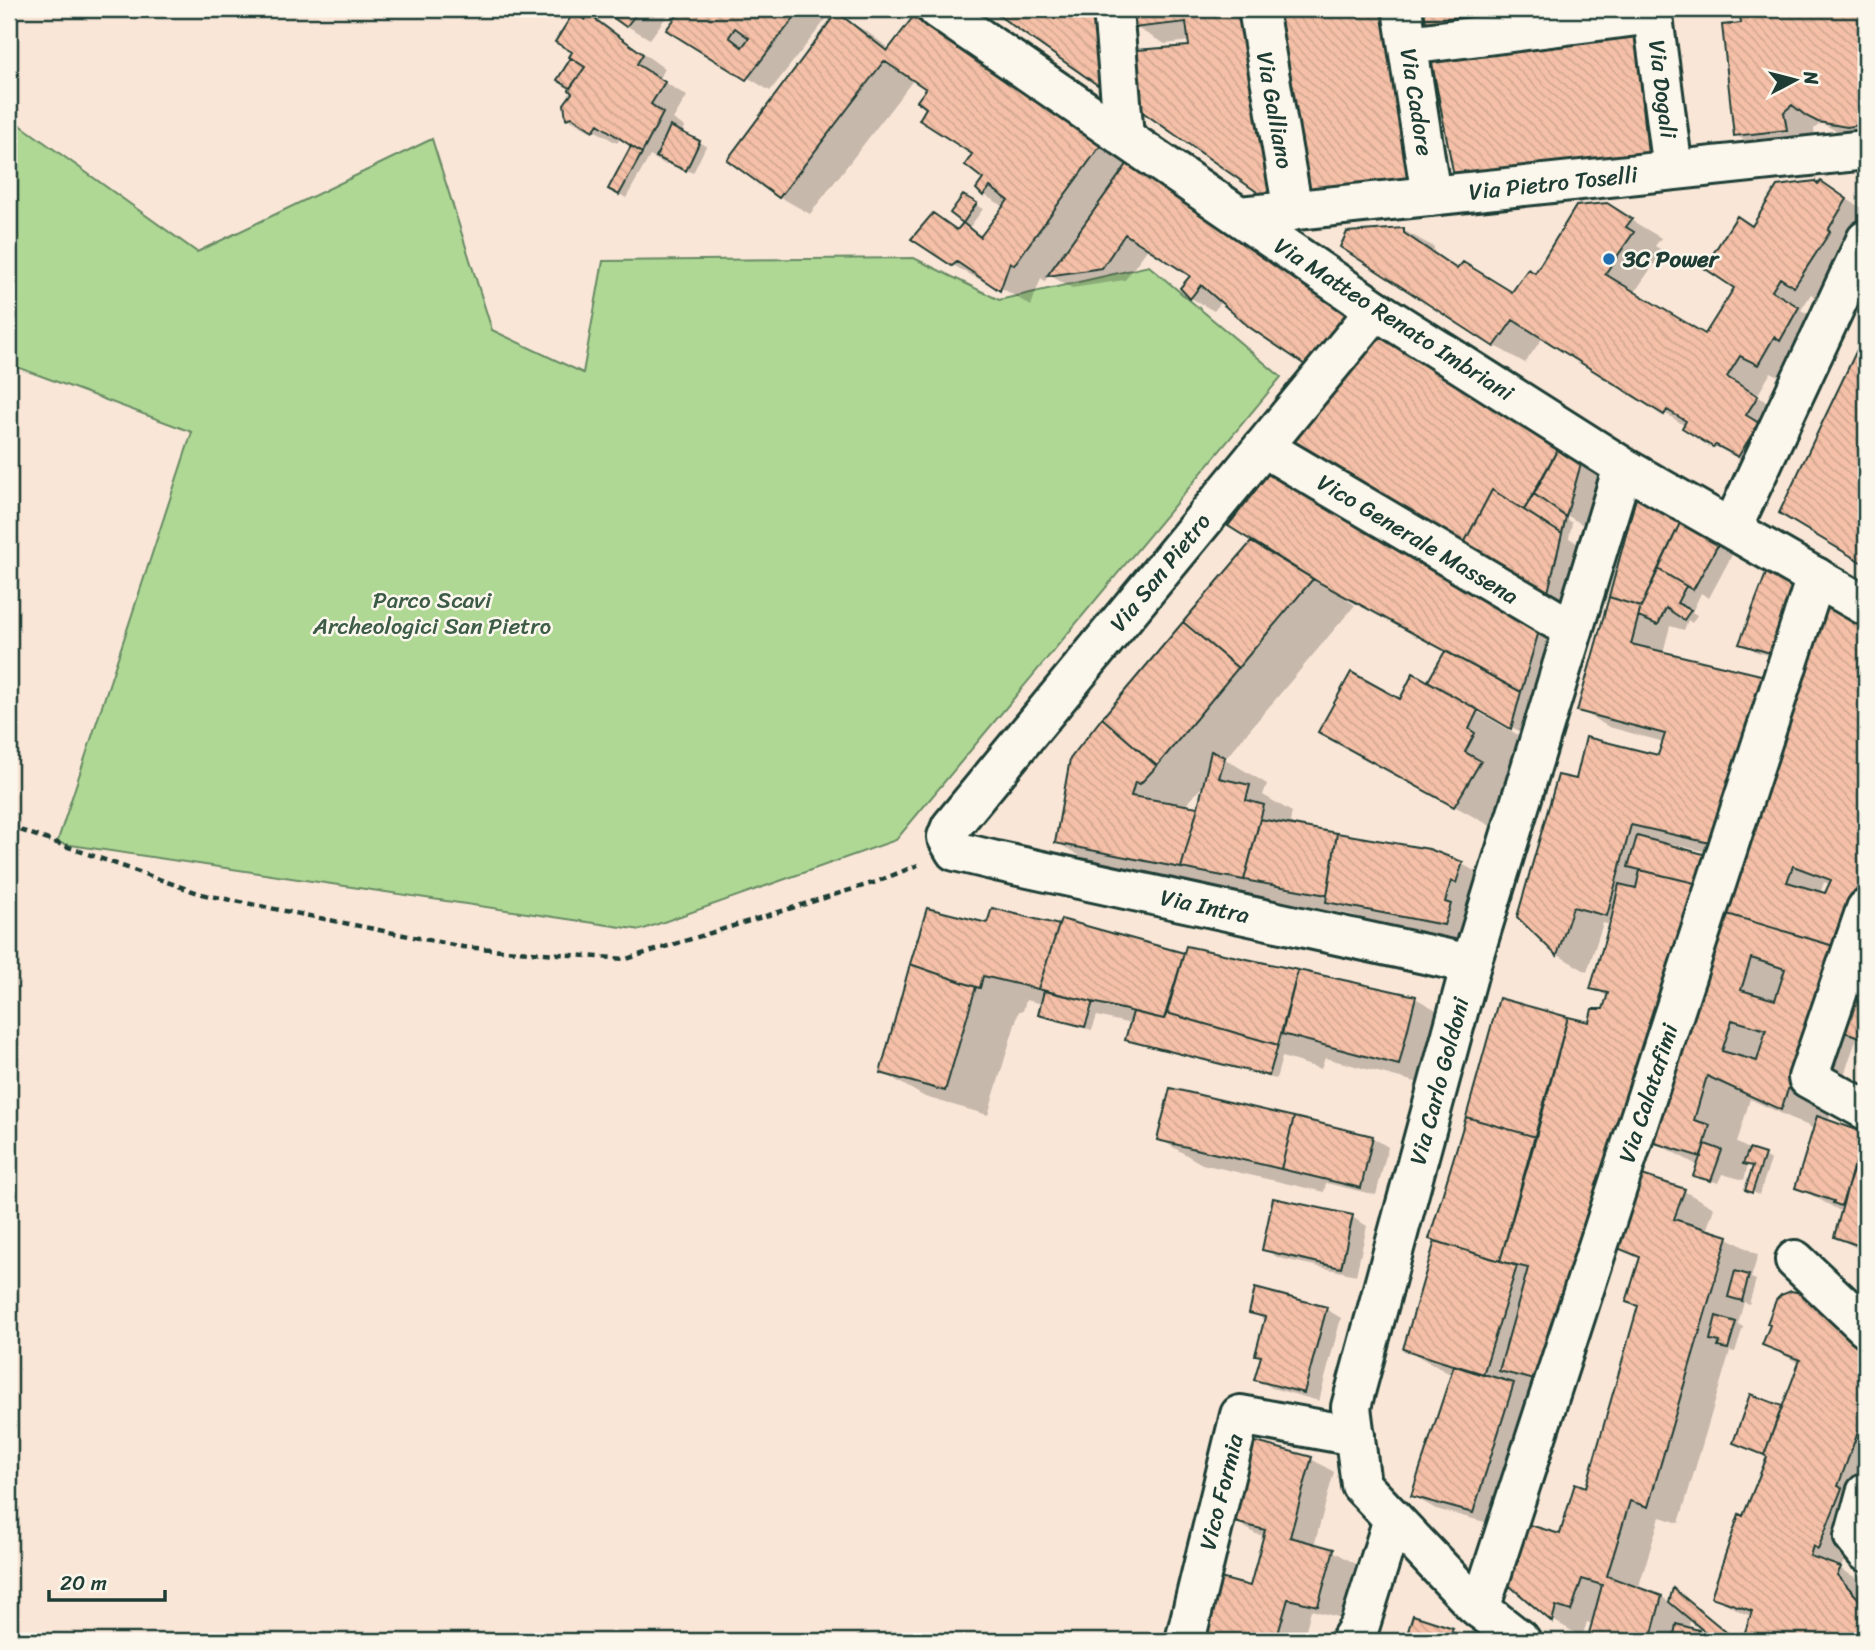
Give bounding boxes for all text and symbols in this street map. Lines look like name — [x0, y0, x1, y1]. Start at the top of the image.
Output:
street label: Via Dogali — [1636, 38, 1689, 141]
street label: Via Cadore — [1388, 45, 1445, 159]
north arrow — [1759, 46, 1829, 116]
street label: Via Galliano — [1244, 48, 1305, 172]
text: N — [1794, 68, 1829, 87]
street label: Via Pietro Toselli — [1467, 154, 1640, 213]
street label: Via Matteo Renato Imbriani — [1265, 226, 1523, 413]
place label: 3C Power — [1622, 239, 1721, 280]
marker: 3C Power — [1601, 251, 1617, 267]
street label: Vico Generale Massena — [1309, 463, 1527, 616]
street label: Via San Pietro — [1099, 503, 1222, 641]
park label: Parco Scavi Archeologici San Pietro — [312, 580, 551, 647]
street label: Via Intra — [1157, 877, 1254, 936]
street label: Via Carlo Goldoni — [1397, 992, 1482, 1169]
street label: Via Calatafimi — [1607, 1018, 1690, 1168]
street label: Vico Formia — [1187, 1429, 1256, 1554]
scale bar — [49, 1559, 164, 1603]
text: 20 m — [60, 1564, 107, 1602]

